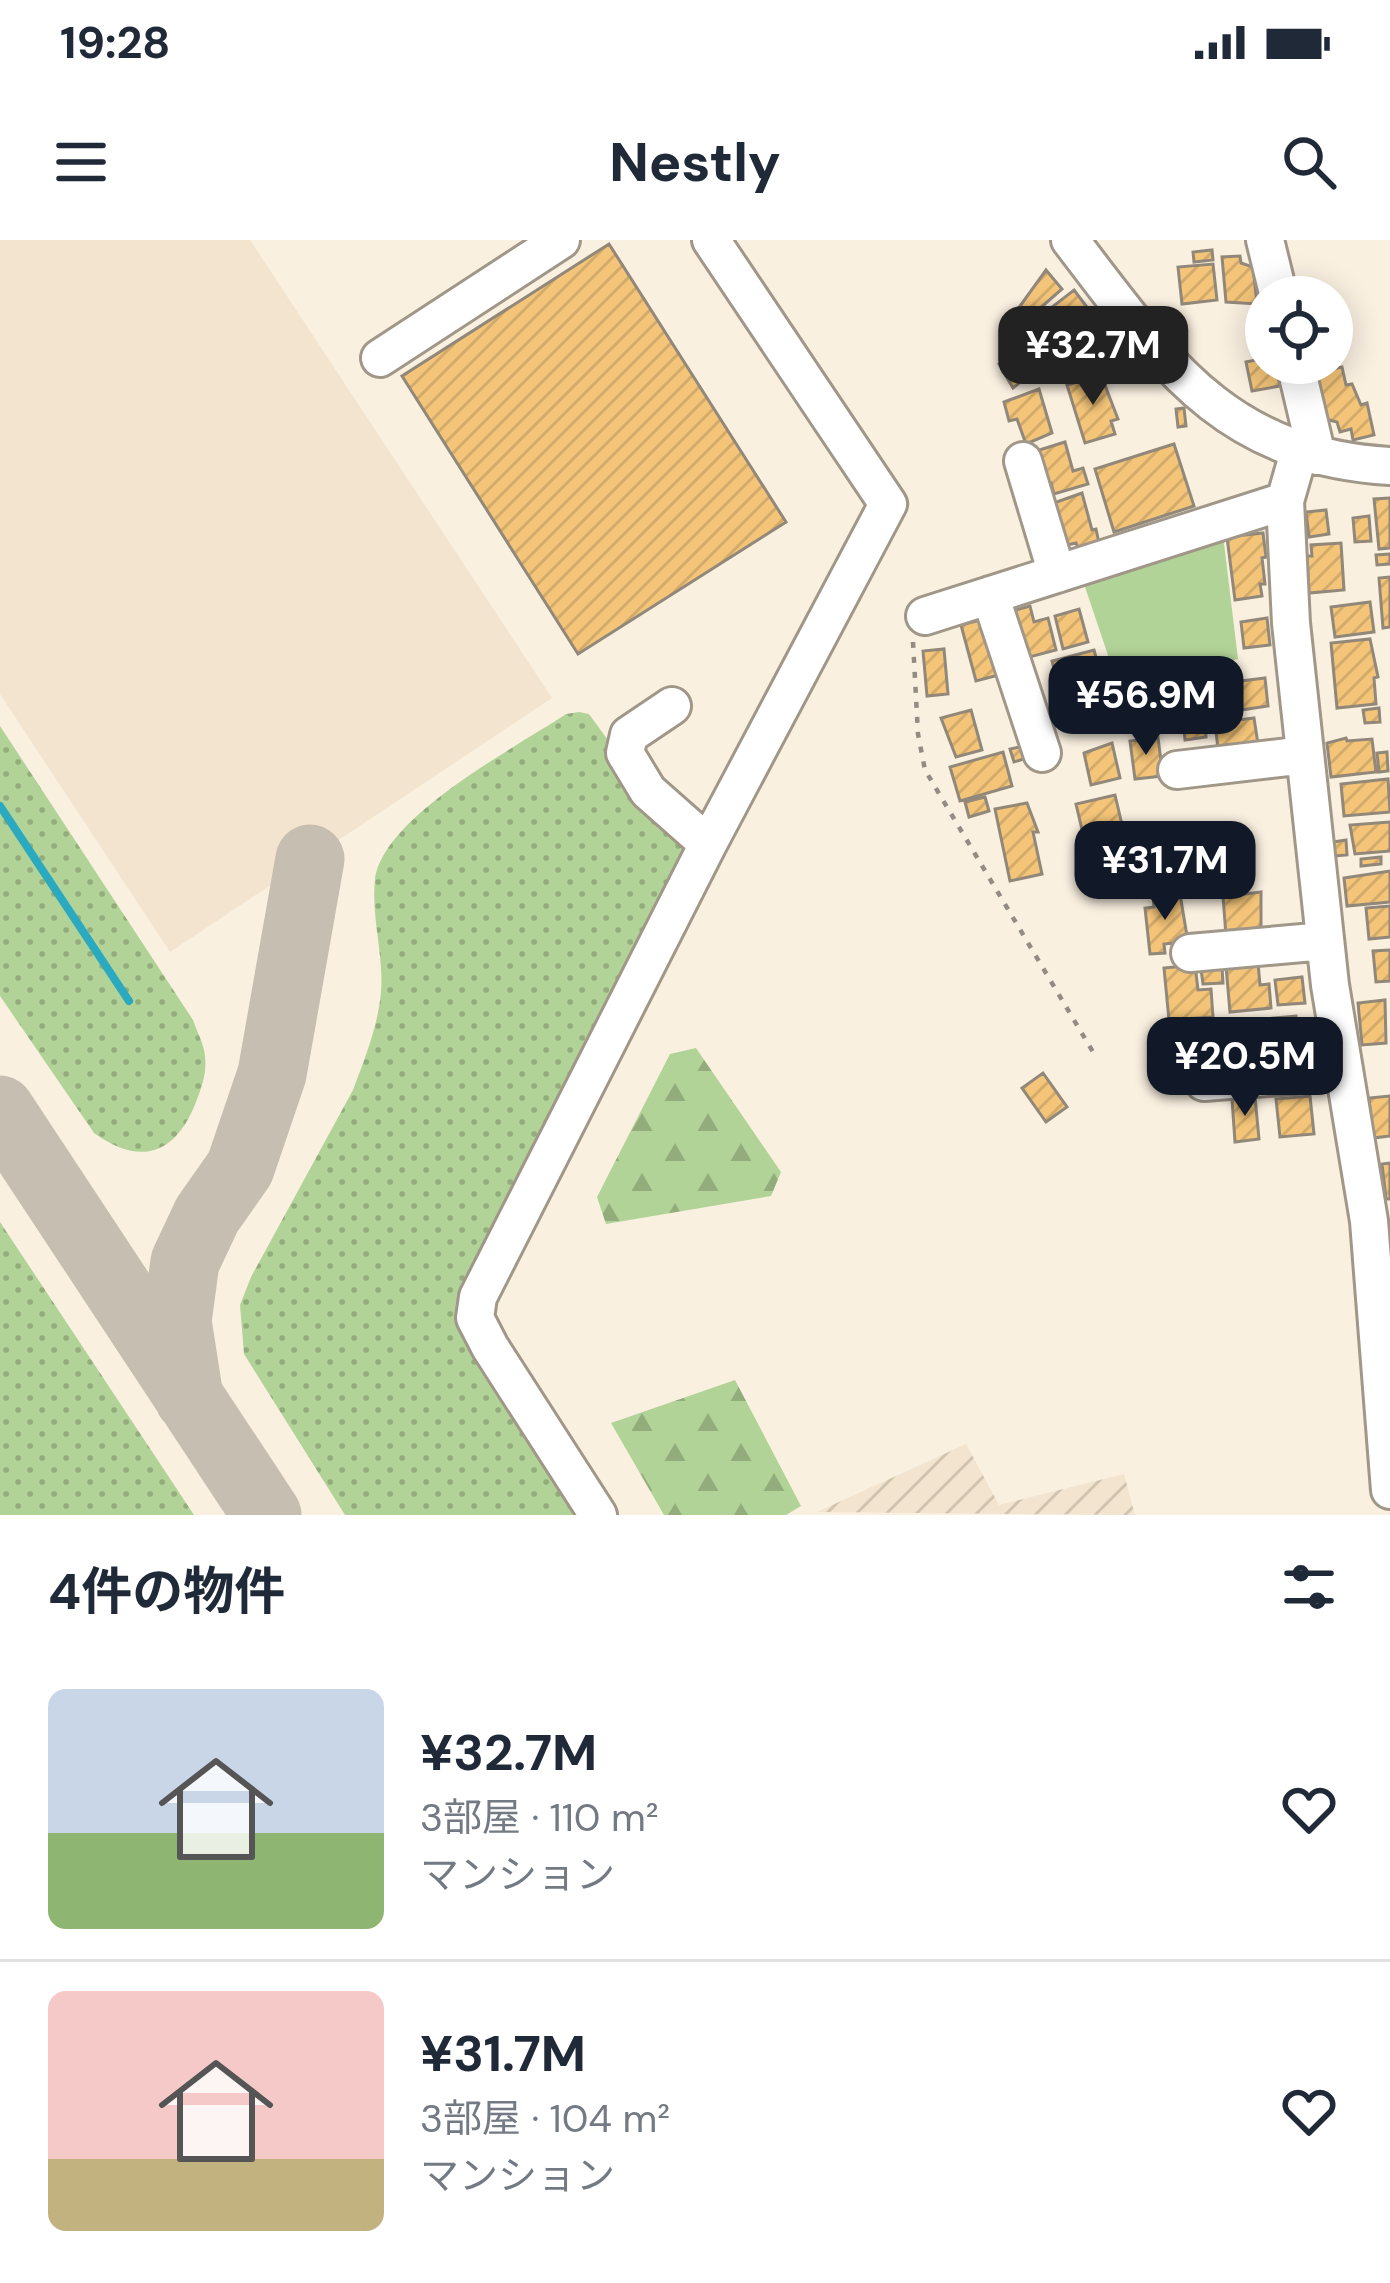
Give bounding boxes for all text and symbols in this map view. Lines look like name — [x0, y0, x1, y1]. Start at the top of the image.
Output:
text: 19:28 — [60, 13, 171, 72]
text: Nestly — [609, 127, 781, 198]
icon: menu — [48, 129, 114, 195]
icon: search — [1276, 129, 1342, 195]
map controls — [1245, 276, 1353, 384]
button: locate — [1245, 276, 1353, 384]
pin: ¥32.7M — [995, 306, 1191, 408]
text: ¥32.7M — [1025, 319, 1161, 370]
pin: ¥56.9M — [1048, 656, 1244, 758]
text: ¥56.9M — [1076, 669, 1217, 720]
pin: ¥31.7M — [1067, 821, 1263, 923]
text: ¥31.7M — [1102, 834, 1228, 885]
pin: ¥20.5M — [1147, 1017, 1343, 1119]
text: ¥20.5M — [1174, 1030, 1316, 1081]
icon: filters — [1276, 1554, 1342, 1620]
text: 4件の物件 — [48, 1558, 285, 1625]
text: ¥32.7M — [420, 1719, 597, 1786]
icon: home — [144, 1737, 288, 1881]
icon: heart — [1276, 1776, 1342, 1842]
text: 3部屋 · 110 m² — [420, 1792, 659, 1843]
text: マンション — [420, 1849, 615, 1900]
text: ¥31.7M — [420, 2020, 586, 2087]
icon: home — [144, 2039, 288, 2183]
icon: heart — [1276, 2078, 1342, 2144]
text: 3部屋 · 104 m² — [420, 2093, 670, 2144]
text: マンション — [420, 2150, 615, 2201]

